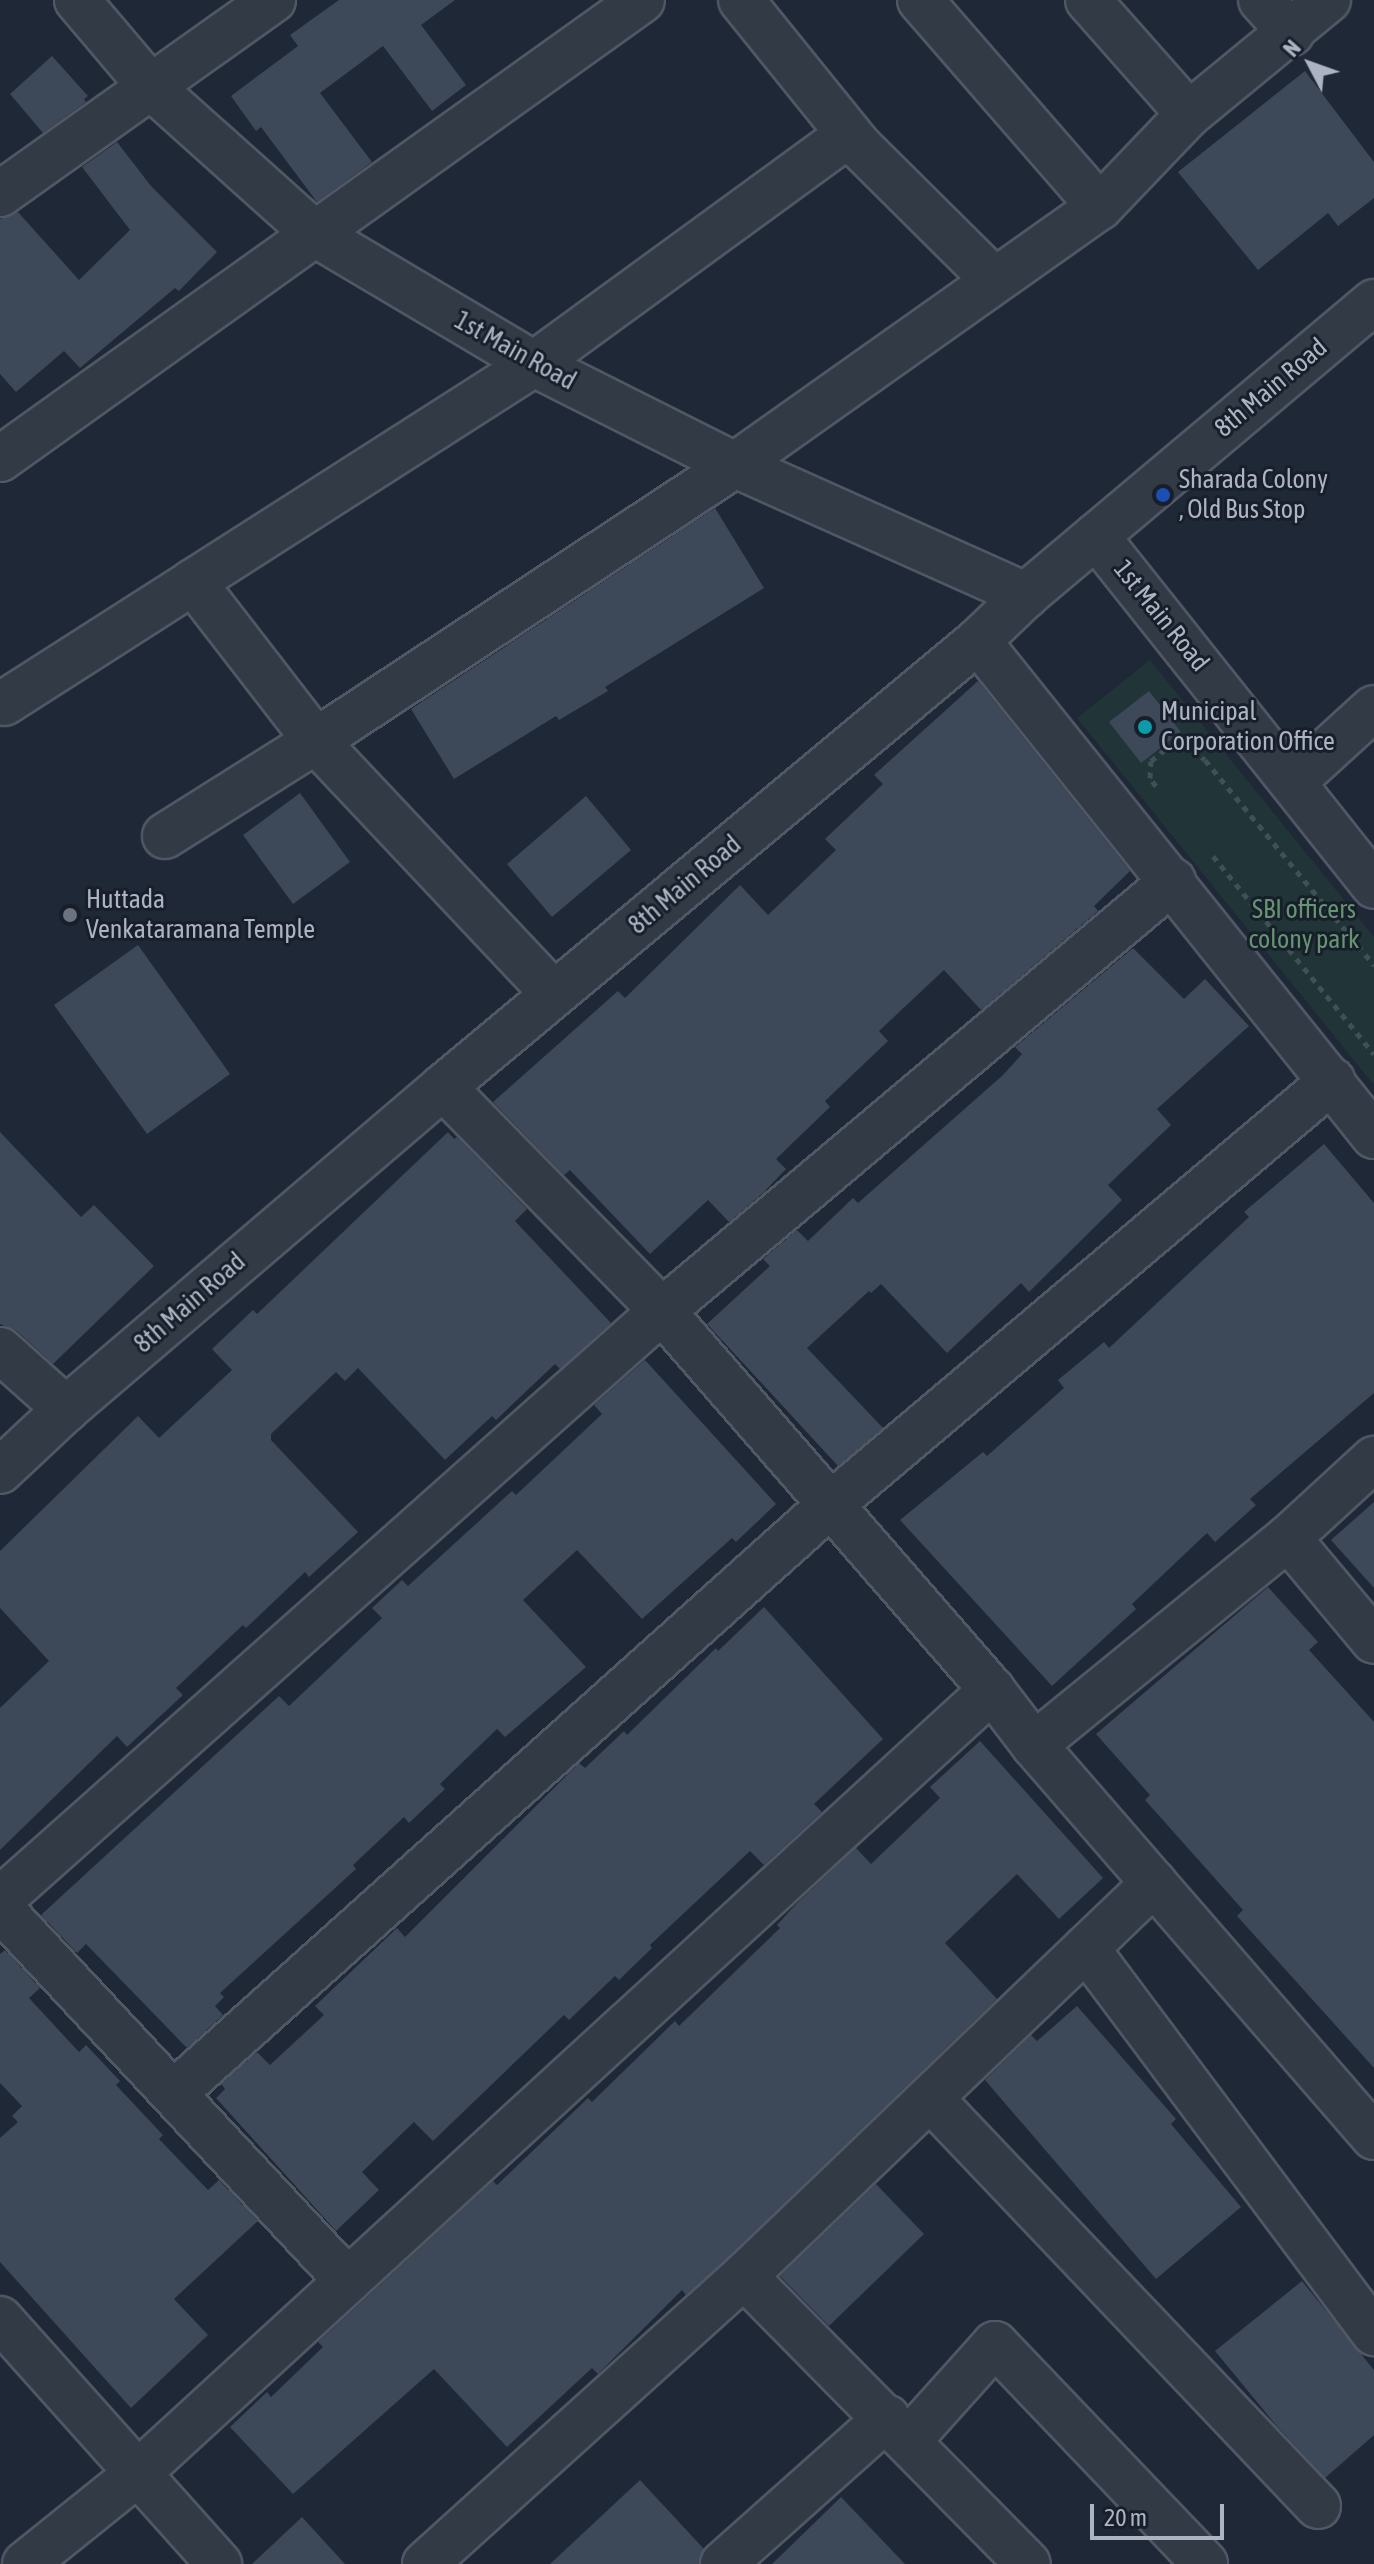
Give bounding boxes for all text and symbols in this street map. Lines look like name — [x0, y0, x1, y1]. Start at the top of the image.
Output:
north arrow — [1270, 24, 1350, 104]
text: N — [1278, 35, 1306, 62]
street label: 1st Main Road — [449, 305, 581, 397]
street label: 8th Main Road — [1208, 332, 1334, 444]
place label: Sharada Colony , Old Bus Stop — [1179, 464, 1328, 526]
marker: Sharada Colony , Old Bus Stop — [1154, 486, 1172, 504]
street label: 1st Main Road — [1107, 554, 1215, 678]
place label: Municipal Corporation Office — [1161, 696, 1335, 758]
marker: Municipal Corporation Office — [1136, 718, 1154, 736]
street label: 8th Main Road — [622, 829, 748, 941]
place label: Huttada Venkataramana Temple — [86, 884, 315, 946]
park label: SBI officers colony park — [1248, 894, 1360, 956]
marker: Huttada Venkataramana Temple — [61, 906, 79, 924]
street label: 8th Main Road — [128, 1246, 252, 1360]
scale bar — [1094, 2488, 1228, 2538]
text: 20 m — [1104, 2504, 1147, 2531]

